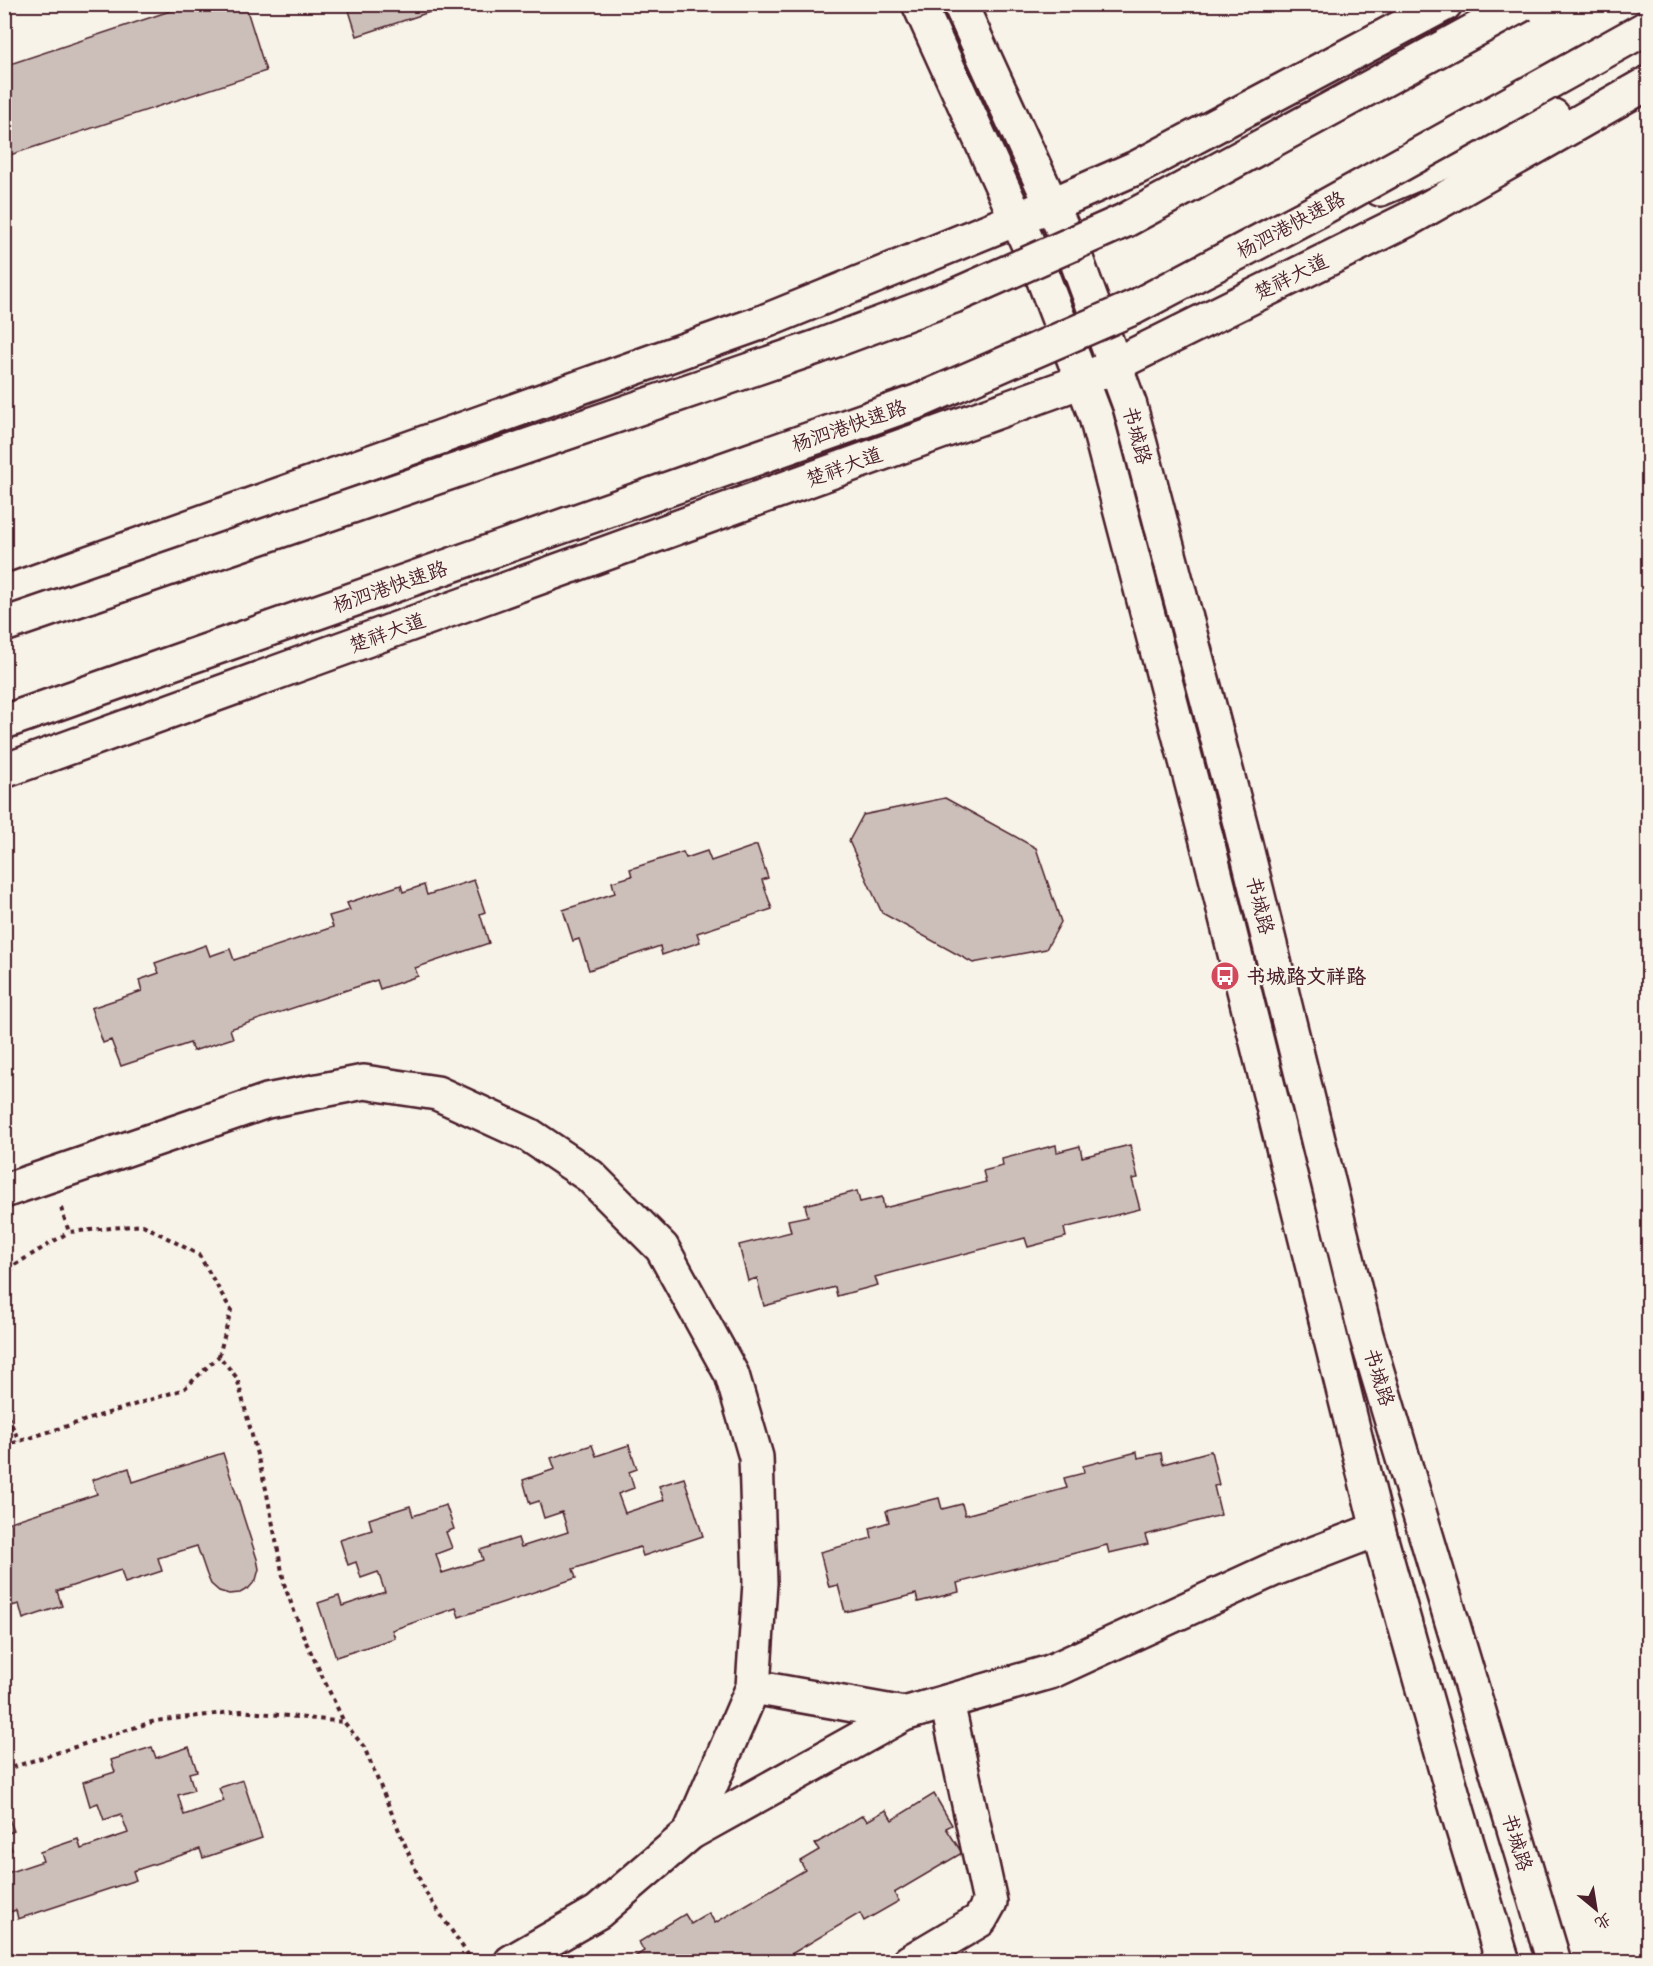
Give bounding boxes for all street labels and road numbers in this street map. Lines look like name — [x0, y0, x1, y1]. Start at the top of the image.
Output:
street label: 杨泗港快速路 — [1232, 185, 1351, 264]
street label: 楚祥大道 — [1250, 248, 1332, 306]
street label: 杨泗港快速路 — [788, 394, 911, 457]
street label: 书城路 — [1117, 403, 1157, 468]
street label: 楚祥大道 — [802, 442, 886, 492]
street label: 杨泗港快速路 — [329, 555, 452, 618]
street label: 楚祥大道 — [345, 608, 429, 658]
street label: 书城路 — [1241, 873, 1280, 938]
street label: 书城路 — [1358, 1345, 1400, 1410]
street label: 书城路 — [1496, 1810, 1538, 1875]

